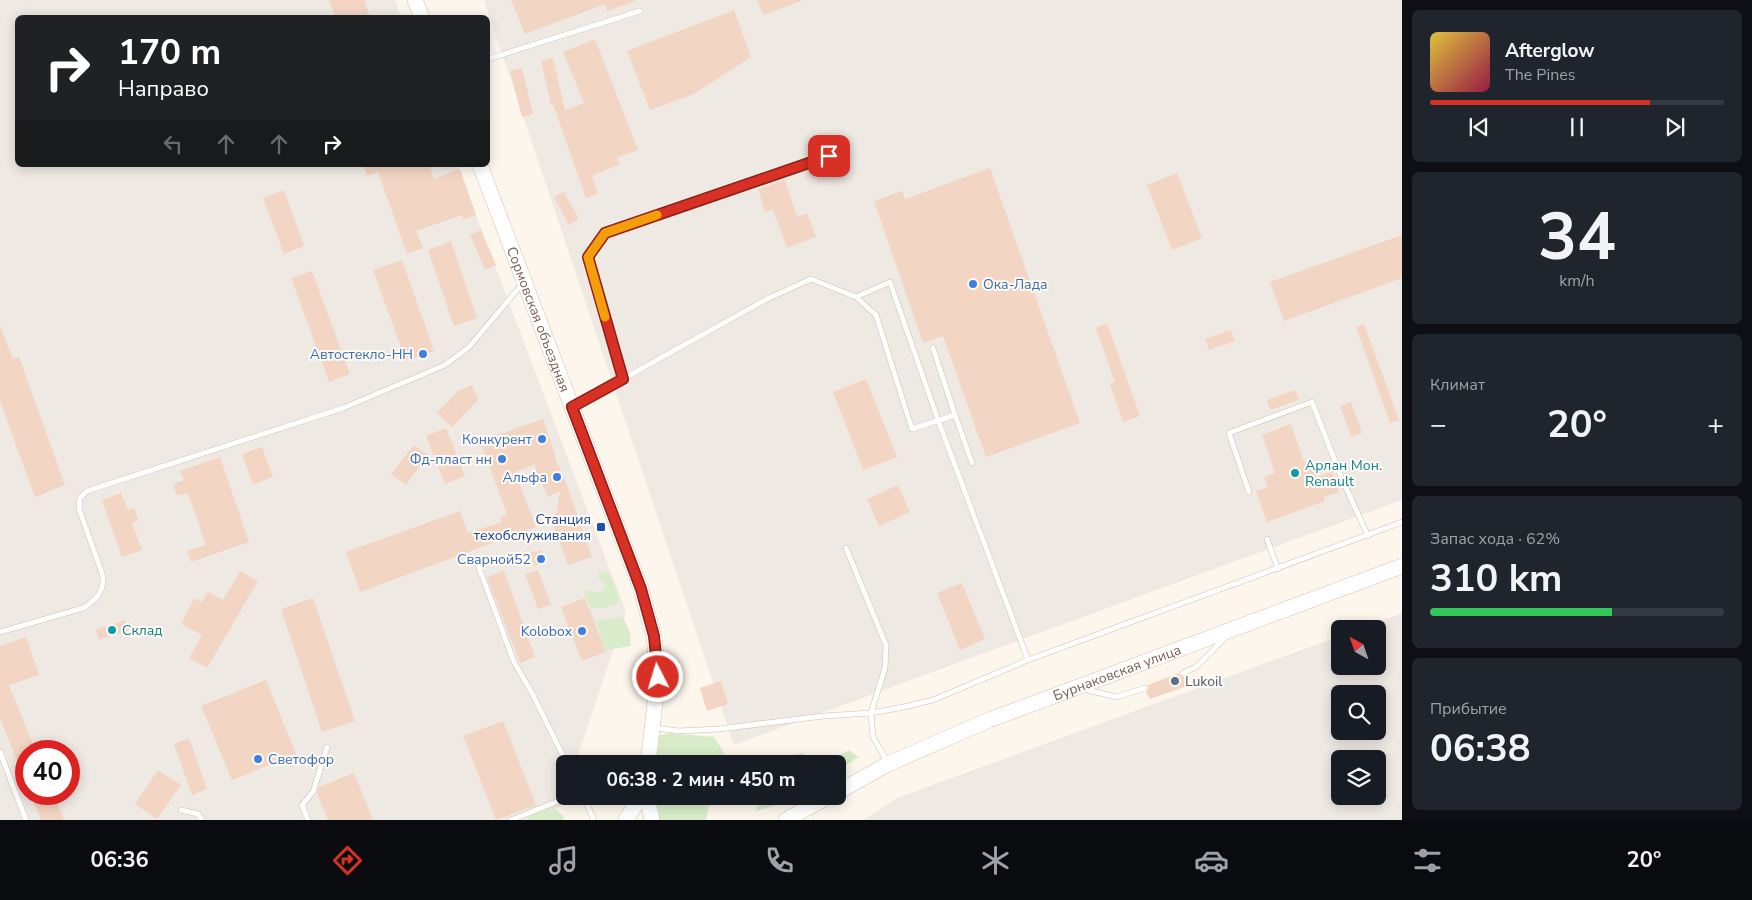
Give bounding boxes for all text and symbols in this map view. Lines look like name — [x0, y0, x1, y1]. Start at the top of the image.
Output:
text: 170 m — [118, 29, 221, 76]
icon: right — [35, 35, 100, 100]
text: Afterglow — [1505, 38, 1595, 64]
text: The Pines — [1505, 64, 1575, 86]
text: Направо — [118, 74, 209, 104]
icon: previous — [1465, 113, 1493, 141]
icon: pause — [1563, 113, 1591, 141]
icon: next — [1661, 113, 1689, 141]
icon: left — [159, 130, 187, 158]
icon: ahead — [212, 130, 240, 158]
icon: ahead — [265, 130, 293, 158]
icon: right — [318, 130, 346, 158]
pin — [808, 135, 850, 177]
icon: arrive — [815, 142, 843, 170]
text: 34 — [1538, 193, 1616, 282]
street label: Сормовская объездная — [502, 244, 575, 395]
text: km/h — [1559, 270, 1595, 292]
place label: Ока-Лада — [983, 275, 1047, 294]
marker: Ока-Лада — [967, 278, 979, 290]
place label: Автостекло-НН — [310, 345, 413, 364]
marker: Автостекло-НН — [417, 348, 429, 360]
text: Климат — [1430, 374, 1485, 396]
text: 20° — [1547, 399, 1607, 450]
text: − — [1430, 406, 1447, 444]
text: + — [1707, 406, 1724, 444]
place label: Конкурент — [462, 430, 533, 449]
marker: Конкурент — [536, 433, 548, 445]
place label: Фд-пласт нн — [410, 450, 492, 469]
marker: Фд-пласт нн — [496, 453, 508, 465]
place label: Арлан Мон. Renault — [1305, 456, 1382, 491]
marker: Арлан Мон. Renault — [1289, 467, 1301, 479]
place label: Альфа — [503, 468, 547, 487]
marker: Альфа — [551, 471, 563, 483]
place label: Станция техобслуживания — [474, 510, 591, 545]
marker: Станция техобслуживания — [595, 521, 607, 533]
text: Запас хода · 62% — [1430, 528, 1560, 550]
place label: Сварной52 — [457, 550, 531, 569]
marker: Сварной52 — [535, 553, 547, 565]
text: 310 km — [1430, 553, 1562, 604]
north arrow — [1331, 620, 1386, 675]
map controls — [1331, 620, 1386, 805]
place label: Склад — [122, 621, 163, 640]
place label: Kolobox — [521, 622, 573, 641]
marker: Склад — [106, 624, 118, 636]
marker: Kolobox — [576, 625, 588, 637]
street label: Бурнаковская улица — [1050, 640, 1184, 705]
position arrow — [631, 650, 683, 702]
place label: Lukoil — [1185, 672, 1223, 691]
marker: Lukoil — [1169, 675, 1181, 687]
button: search — [1331, 685, 1386, 740]
text: Прибытие — [1430, 698, 1507, 720]
text: 06:38 — [1430, 723, 1531, 774]
speed limit sign: 40 — [15, 740, 80, 805]
place label: Светофор — [268, 750, 334, 769]
button: layers — [1331, 750, 1386, 805]
marker: Светофор — [252, 753, 264, 765]
text: 06:38 · 2 мин · 450 m — [607, 767, 795, 793]
icon: directions — [330, 843, 365, 878]
icon: music — [546, 843, 581, 878]
icon: phone — [762, 843, 797, 878]
icon: climate — [978, 843, 1013, 878]
icon: car — [1194, 843, 1229, 878]
icon: filters — [1410, 843, 1445, 878]
text: 06:36 — [91, 845, 149, 875]
text: 20° — [1627, 845, 1661, 875]

